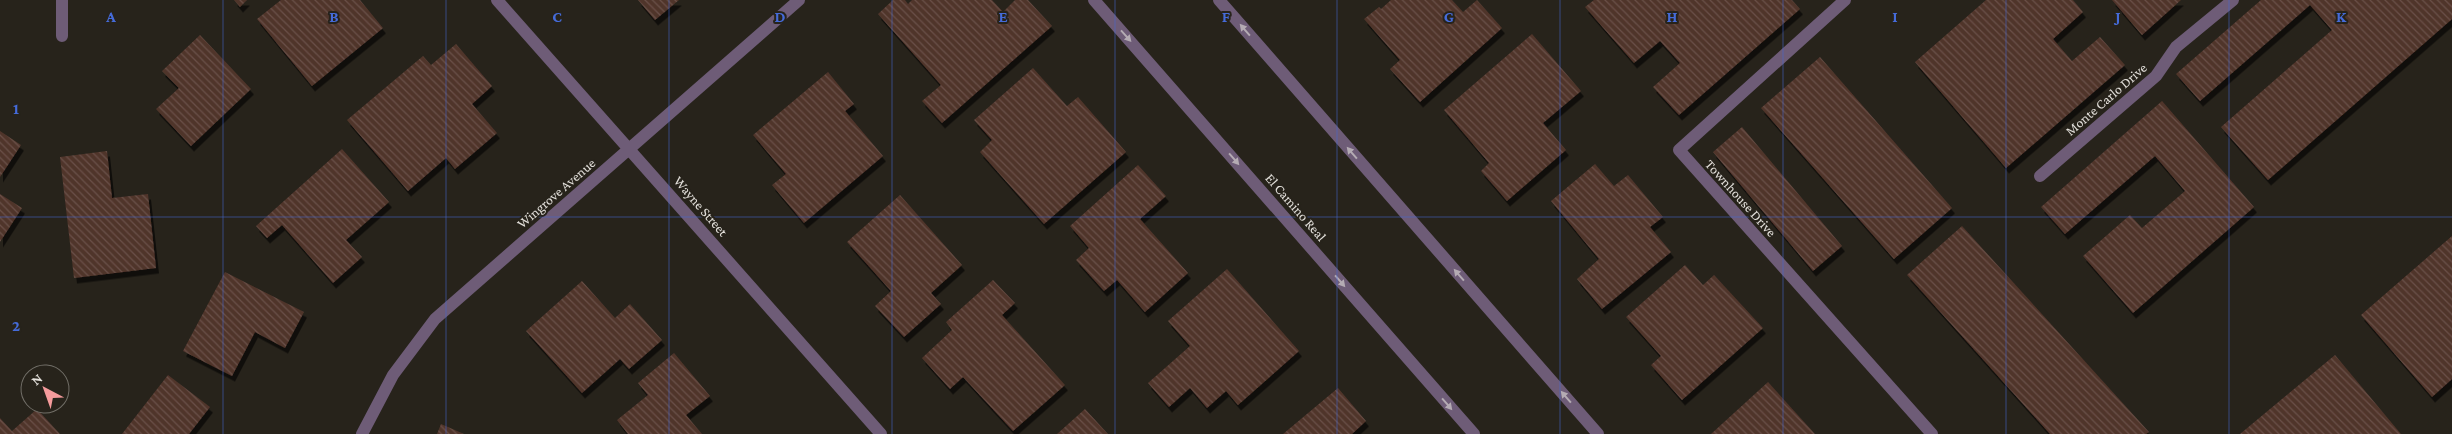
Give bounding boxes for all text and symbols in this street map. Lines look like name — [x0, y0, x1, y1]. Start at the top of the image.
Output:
text: A — [105, 8, 116, 25]
text: B — [329, 8, 339, 25]
text: C — [552, 8, 562, 25]
text: D — [774, 8, 786, 25]
text: E — [998, 8, 1008, 25]
text: F — [1222, 8, 1231, 25]
text: G — [1444, 8, 1454, 25]
text: H — [1667, 8, 1678, 25]
text: I — [1892, 8, 1898, 25]
text: J — [2113, 8, 2121, 25]
text: K — [2336, 8, 2347, 25]
one-way arrow — [1239, 25, 1251, 37]
one-way arrow — [1121, 30, 1132, 43]
street label: Monte Carlo Drive — [2062, 59, 2150, 139]
text: 1 — [13, 100, 19, 117]
one-way arrow — [1346, 147, 1358, 159]
one-way arrow — [1228, 152, 1239, 165]
street label: Wingrove Avenue — [514, 155, 598, 231]
street label: Townhouse Drive — [1702, 156, 1780, 240]
street label: El Camino Real — [1262, 170, 1330, 244]
street label: Wayne Street — [671, 173, 732, 240]
one-way arrow — [1454, 269, 1465, 281]
one-way arrow — [1335, 274, 1346, 287]
text: 2 — [12, 317, 20, 334]
north arrow — [20, 364, 70, 414]
text: N — [28, 370, 46, 388]
one-way arrow — [1560, 392, 1572, 404]
one-way arrow — [1441, 397, 1453, 409]

